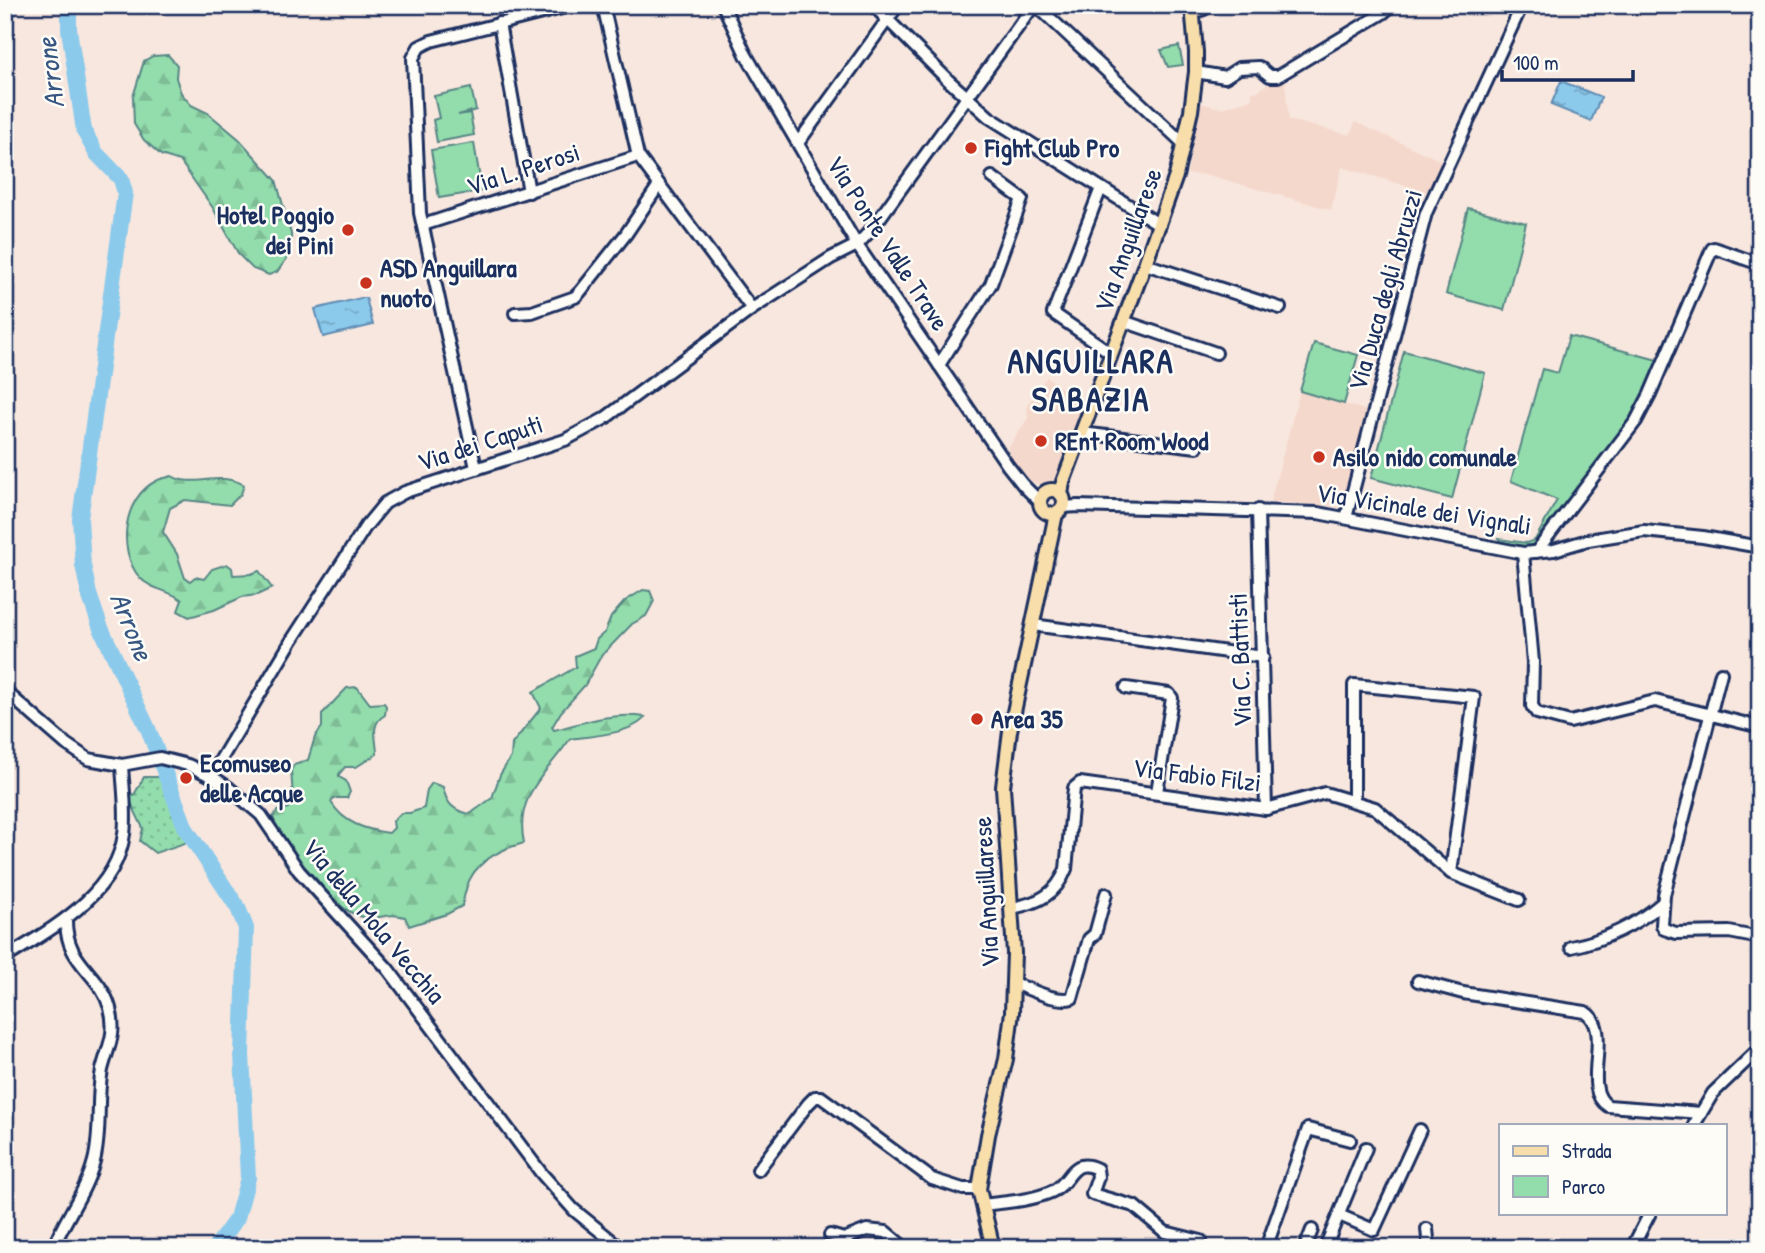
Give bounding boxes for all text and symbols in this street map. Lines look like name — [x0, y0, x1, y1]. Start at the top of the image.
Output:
water label: Arrone — [27, 34, 73, 110]
scale bar — [1502, 38, 1634, 82]
text: 100 m — [1513, 48, 1559, 77]
place label: Fight Club Pro — [984, 130, 1120, 166]
street label: Via L. Perosi — [462, 134, 584, 203]
marker: Fight Club Pro — [963, 140, 979, 156]
street label: Via Ponte Valle Trave — [819, 148, 958, 337]
street label: Via Anguillarese — [1085, 163, 1170, 317]
street label: Via Duca degli Abruzzi — [1339, 185, 1430, 395]
place label: Hotel Poggio dei Pini — [217, 197, 335, 262]
marker: Hotel Poggio dei Pini — [340, 222, 356, 238]
place label: ASD Anguillara nuoto — [380, 250, 518, 315]
marker: ASD Anguillara nuoto — [358, 275, 374, 291]
district label: ANGUILLARA SABAZIA — [1007, 339, 1175, 421]
street label: Via dei Caputi — [413, 406, 547, 479]
place label: REnt Room Wood — [1055, 423, 1209, 458]
marker: REnt Room Wood — [1033, 433, 1049, 449]
place label: Asilo nido comunale — [1333, 439, 1518, 474]
marker: Asilo nido comunale — [1311, 449, 1327, 465]
street label: Via Vicinale dei Vignali — [1314, 474, 1534, 543]
water label: Arrone — [101, 586, 163, 667]
street label: Via C. Battisti — [1220, 592, 1259, 728]
place label: Area 35 — [991, 701, 1063, 736]
marker: Area 35 — [969, 711, 985, 727]
place label: Ecomuseo delle Acque — [200, 745, 304, 811]
street label: Via Fabio Filzi — [1131, 749, 1263, 800]
marker: Ecomuseo delle Acque — [178, 770, 194, 786]
street label: Via Anguillarese — [964, 816, 1007, 968]
street label: Via della Mola Vecchia — [295, 831, 454, 1011]
legend — [1499, 1124, 1726, 1214]
text: Strada — [1562, 1136, 1612, 1165]
text: Parco — [1562, 1172, 1605, 1201]

